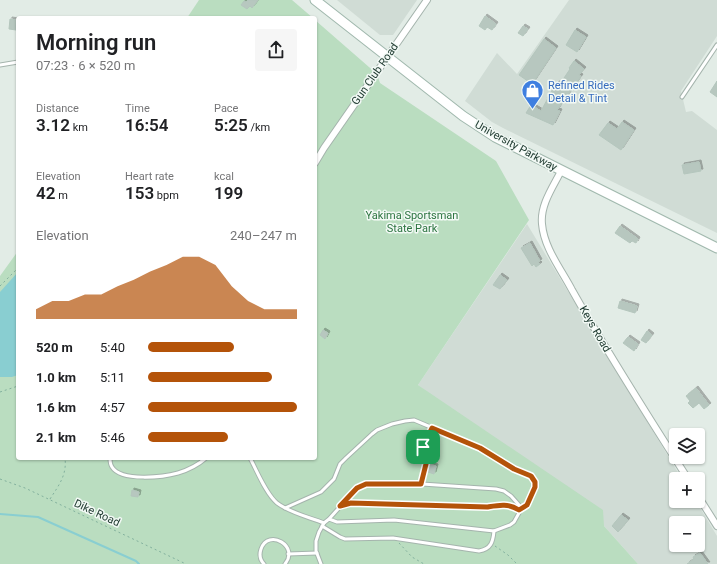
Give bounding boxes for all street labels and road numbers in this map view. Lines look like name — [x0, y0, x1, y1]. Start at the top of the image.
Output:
street label: Gun Club Road — [349, 41, 401, 107]
street label: University Parkway — [473, 118, 560, 174]
street label: Keys Road — [577, 304, 613, 354]
street label: Dike Road — [72, 497, 122, 529]

